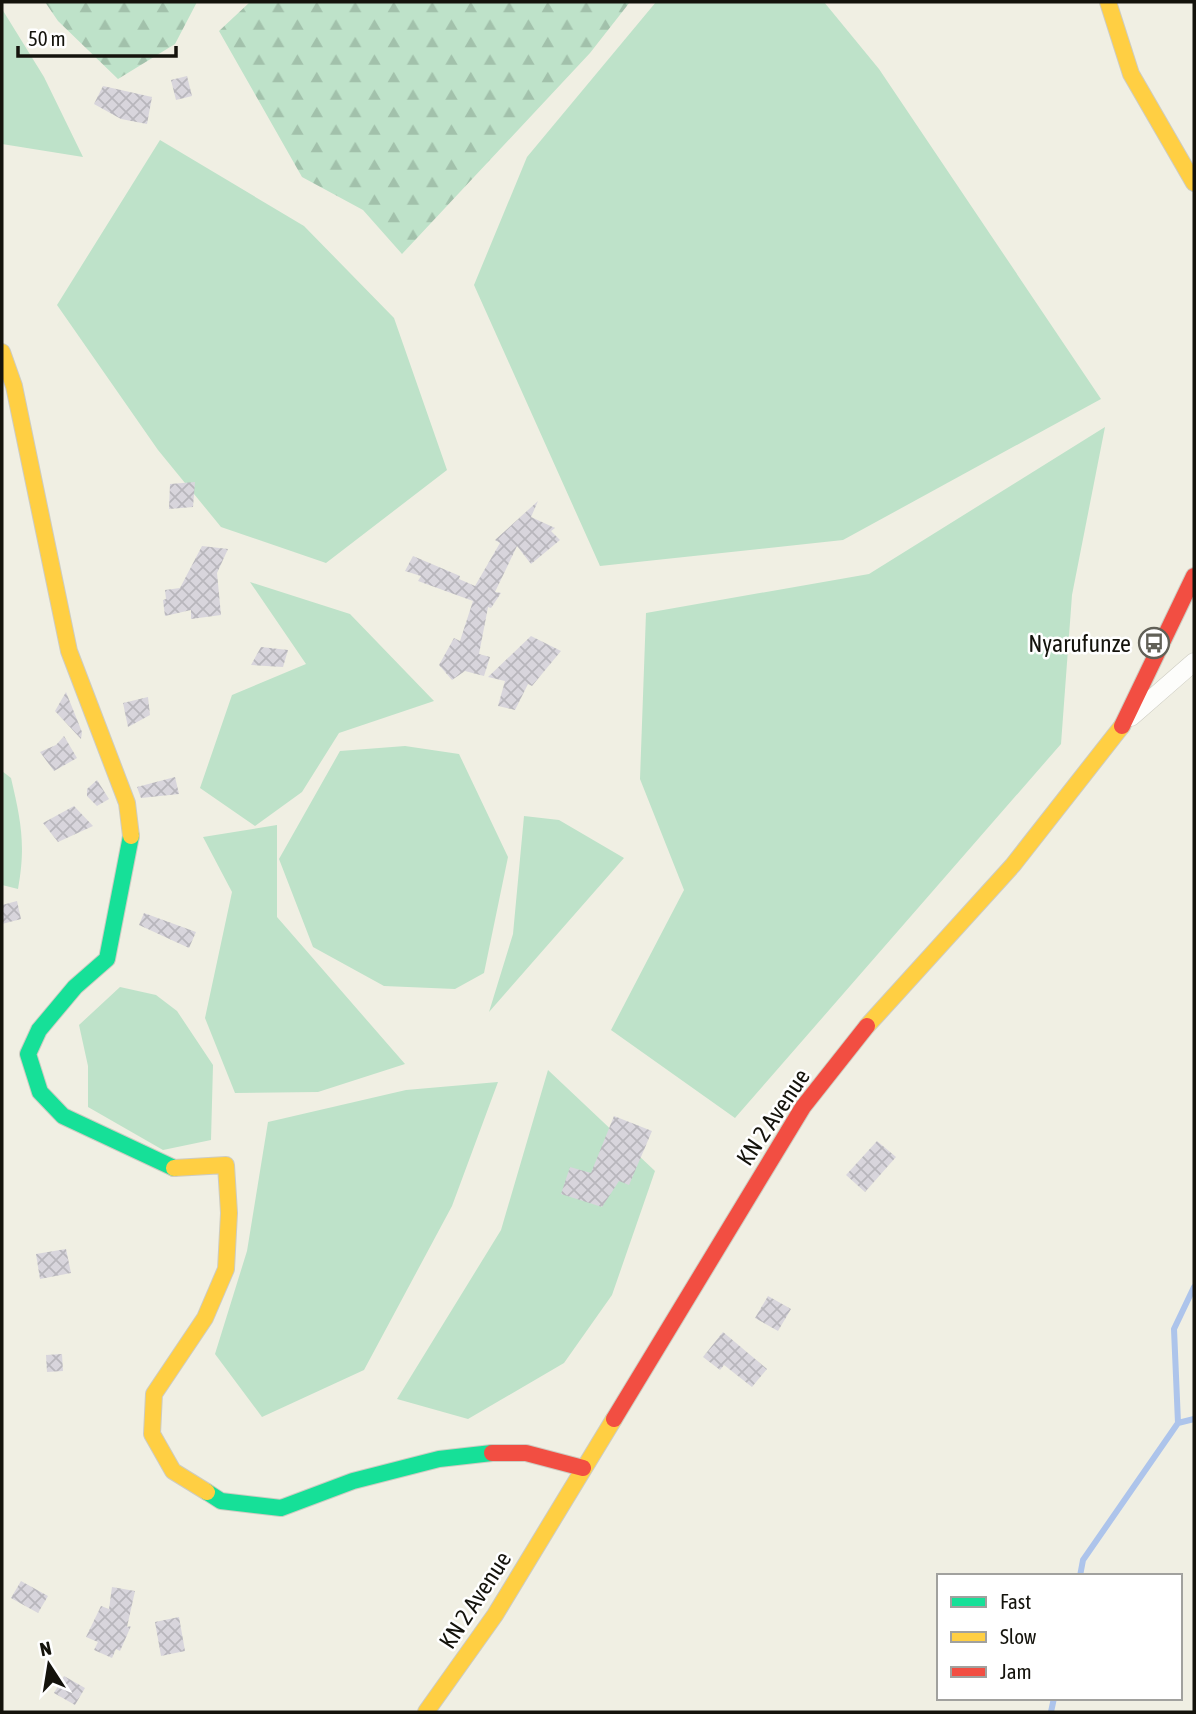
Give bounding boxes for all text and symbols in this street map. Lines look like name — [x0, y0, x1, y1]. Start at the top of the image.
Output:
scale bar — [18, 14, 175, 58]
text: 50 m — [28, 26, 66, 50]
bus stop icon: Nyarufunze — [1137, 626, 1171, 660]
place label: Nyarufunze — [1028, 630, 1131, 657]
street label: KN 2 Avenue — [731, 1064, 815, 1170]
street label: KN 2 Avenue — [434, 1546, 516, 1654]
legend — [937, 1574, 1182, 1700]
text: Fast — [1000, 1589, 1031, 1613]
text: Slow — [1000, 1624, 1037, 1648]
north arrow — [14, 1630, 84, 1700]
text: N — [38, 1636, 53, 1660]
text: Jam — [1000, 1659, 1032, 1683]

